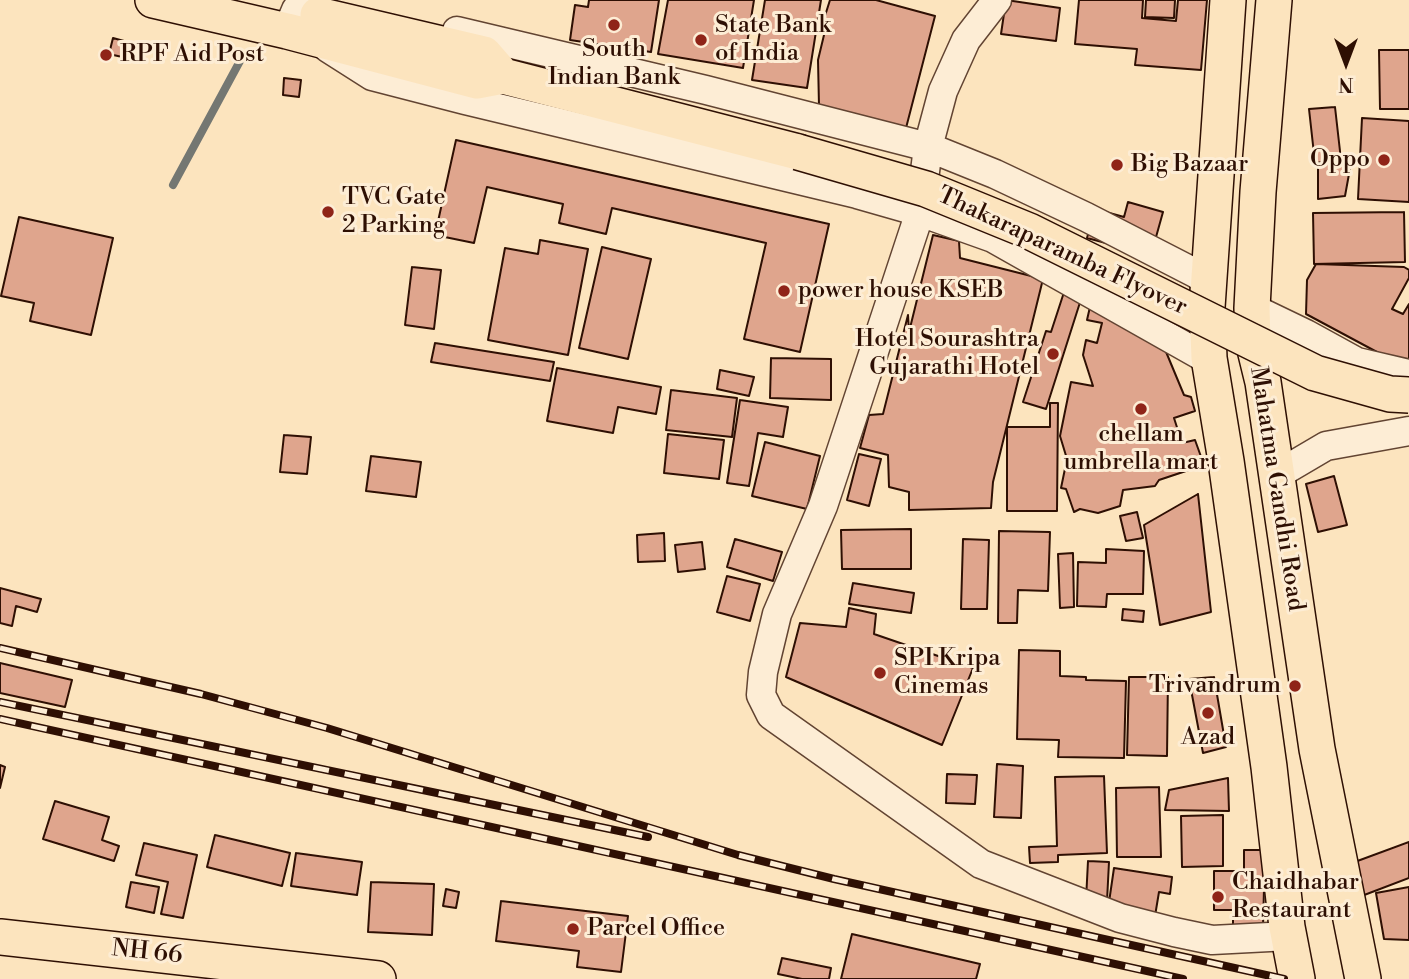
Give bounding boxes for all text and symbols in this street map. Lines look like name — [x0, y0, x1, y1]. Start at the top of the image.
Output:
place label: State Bank of India — [715, 12, 831, 68]
marker: South Indian Bank — [606, 17, 622, 33]
north arrow — [1311, 28, 1381, 98]
marker: State Bank of India — [693, 32, 709, 48]
place label: South Indian Bank — [548, 36, 680, 92]
place label: RPF Aid Post — [120, 41, 264, 69]
marker: RPF Aid Post — [98, 47, 114, 63]
text: N — [1338, 72, 1354, 96]
place label: Oppo — [1310, 146, 1370, 174]
place label: Big Bazaar — [1131, 151, 1248, 179]
marker: Oppo — [1376, 152, 1392, 168]
marker: Big Bazaar — [1109, 157, 1125, 173]
street label: Thakaraparamba Flyover — [933, 181, 1191, 323]
place label: TVC Gate 2 Parking — [342, 184, 446, 240]
marker: TVC Gate 2 Parking — [320, 204, 336, 220]
place label: power house KSEB — [798, 277, 1004, 305]
marker: power house KSEB — [776, 283, 792, 299]
place label: Hotel Sourashtra Gujarathi Hotel — [855, 326, 1039, 382]
marker: Hotel Sourashtra Gujarathi Hotel — [1045, 346, 1061, 362]
street label: Mahatma Gandhi Road — [1242, 365, 1310, 613]
marker: chellam umbrella mart — [1133, 401, 1149, 417]
place label: chellam umbrella mart — [1064, 421, 1218, 477]
place label: SPI Kripa Cinemas — [894, 645, 1001, 701]
marker: SPI Kripa Cinemas — [872, 665, 888, 681]
place label: Trivandrum — [1149, 672, 1281, 700]
marker: Trivandrum — [1287, 678, 1303, 694]
marker: Azad — [1200, 705, 1216, 721]
place label: Azad — [1181, 724, 1235, 752]
place label: Chaidhabar Restaurant — [1232, 869, 1359, 925]
marker: Chaidhabar Restaurant — [1210, 889, 1226, 905]
place label: Parcel Office — [587, 915, 725, 943]
marker: Parcel Office — [565, 921, 581, 937]
street label: NH 66 — [110, 935, 184, 971]

